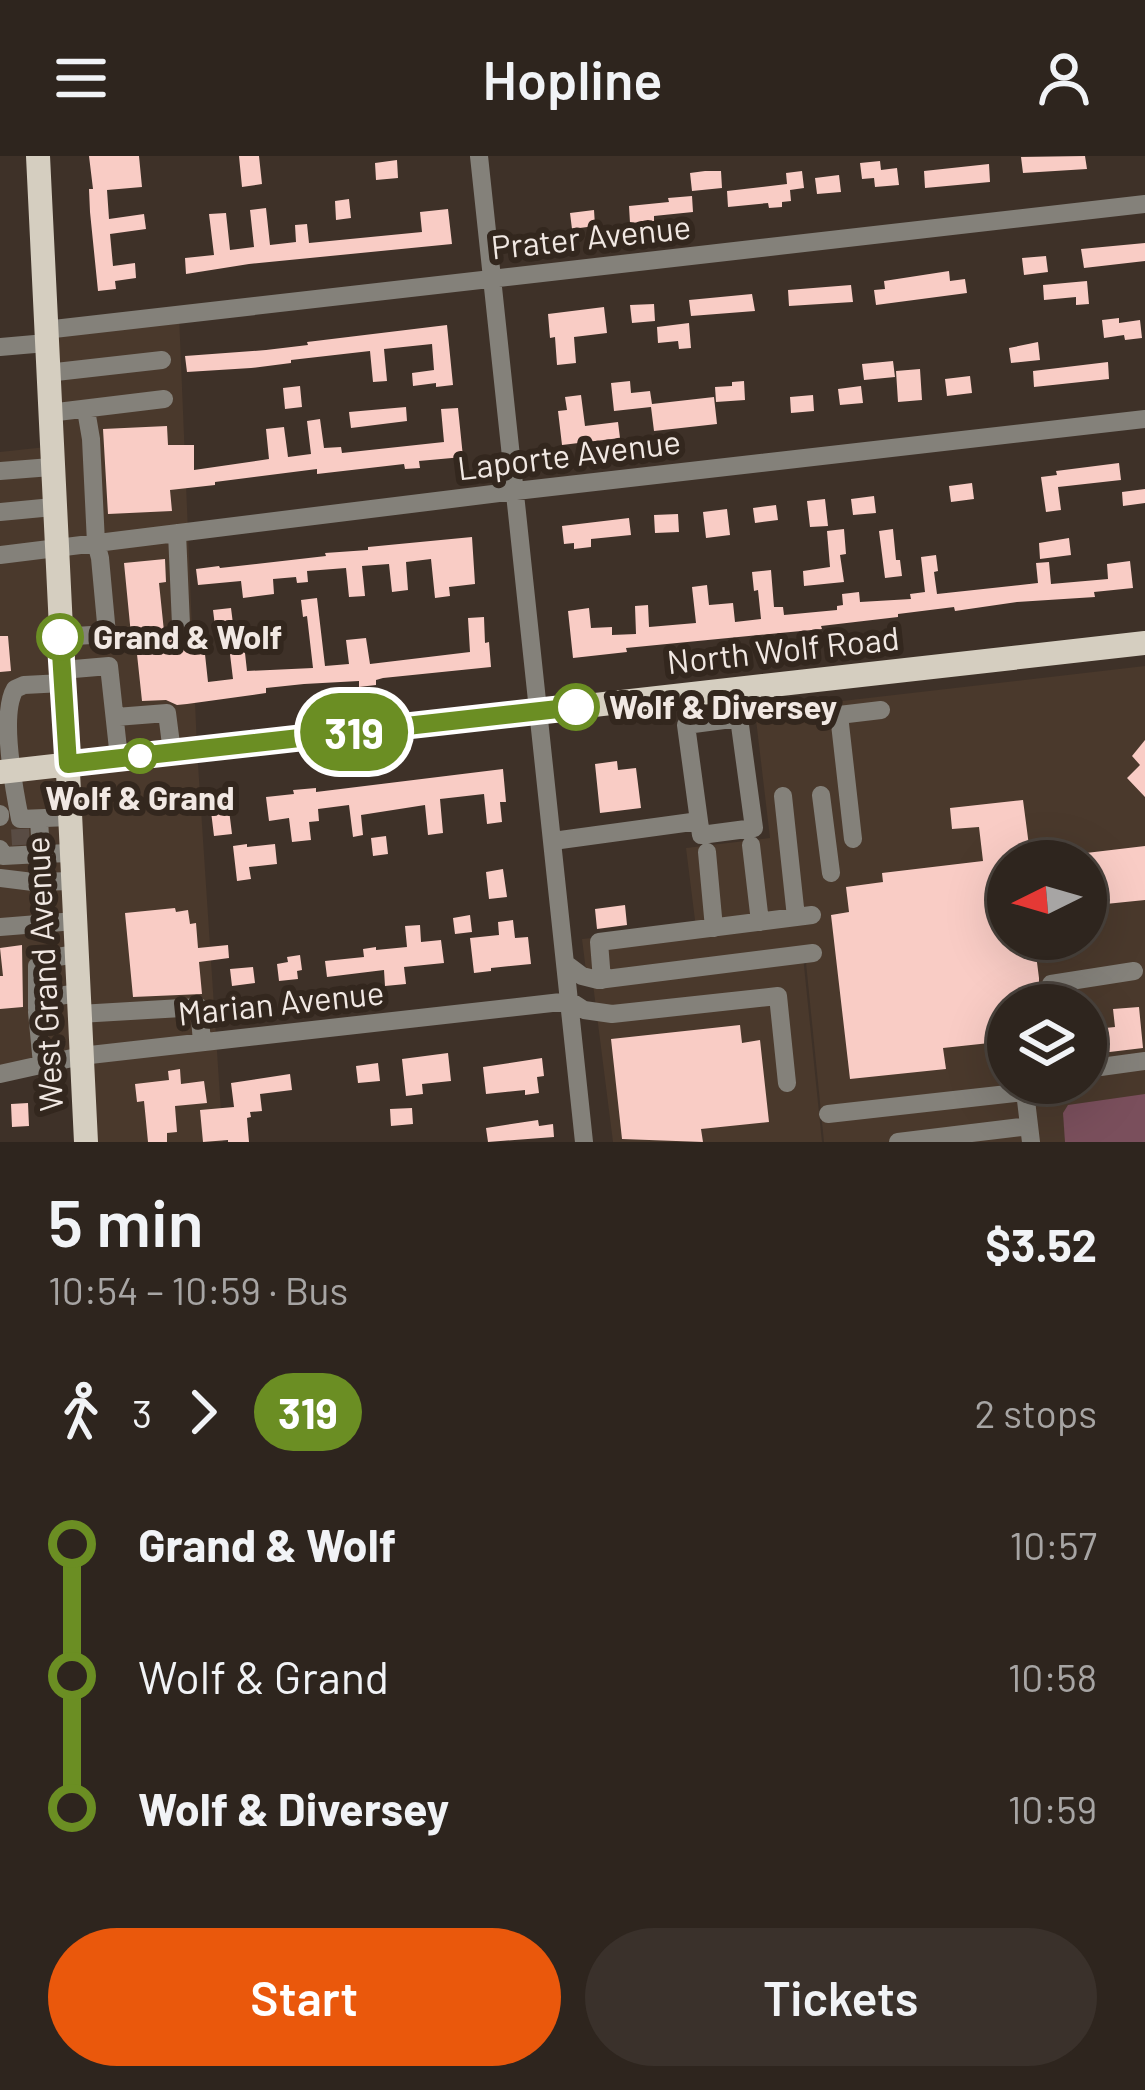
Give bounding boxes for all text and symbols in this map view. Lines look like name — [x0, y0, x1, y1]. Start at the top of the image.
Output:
icon: menu — [48, 45, 114, 111]
icon: person — [1031, 45, 1097, 111]
text: Hopline — [483, 46, 662, 111]
street label: Prater Avenue — [489, 206, 693, 266]
street label: Laporte Avenue — [455, 420, 683, 488]
marker: Grand & Wolf — [38, 615, 82, 659]
place label: Grand & Wolf — [93, 616, 282, 656]
street label: North Wolf Road — [665, 617, 901, 681]
marker: Wolf & Diversey — [554, 685, 598, 729]
place label: Wolf & Diversey — [609, 686, 837, 726]
line badge: 319 — [285, 693, 423, 771]
text: 319 — [324, 707, 384, 757]
marker: Wolf & Grand — [124, 740, 156, 772]
place label: Wolf & Grand — [45, 777, 235, 817]
street label: West Grand Avenue — [16, 836, 70, 1113]
north arrow — [987, 840, 1107, 960]
map controls — [987, 840, 1107, 1104]
street label: Marian Avenue — [176, 971, 386, 1033]
button: layers — [987, 984, 1107, 1104]
text: 5 min — [48, 1181, 204, 1260]
text: $3.52 — [985, 1217, 1097, 1271]
text: 10:54 – 10:59 · Bus — [48, 1266, 348, 1313]
icon: walk — [48, 1379, 114, 1445]
icon: forward — [170, 1379, 236, 1445]
text: 319 — [278, 1387, 338, 1437]
text: 3 — [132, 1389, 152, 1436]
text: 2 stops — [974, 1389, 1097, 1436]
text: Grand & Wolf — [138, 1517, 396, 1571]
text: 10:57 — [1010, 1521, 1097, 1568]
text: Wolf & Grand — [138, 1649, 389, 1703]
text: 10:58 — [1008, 1653, 1097, 1700]
text: Wolf & Diversey — [138, 1781, 449, 1835]
text: 10:59 — [1008, 1785, 1097, 1832]
button: Start — [48, 1928, 561, 2066]
button: Tickets — [585, 1928, 1097, 2066]

